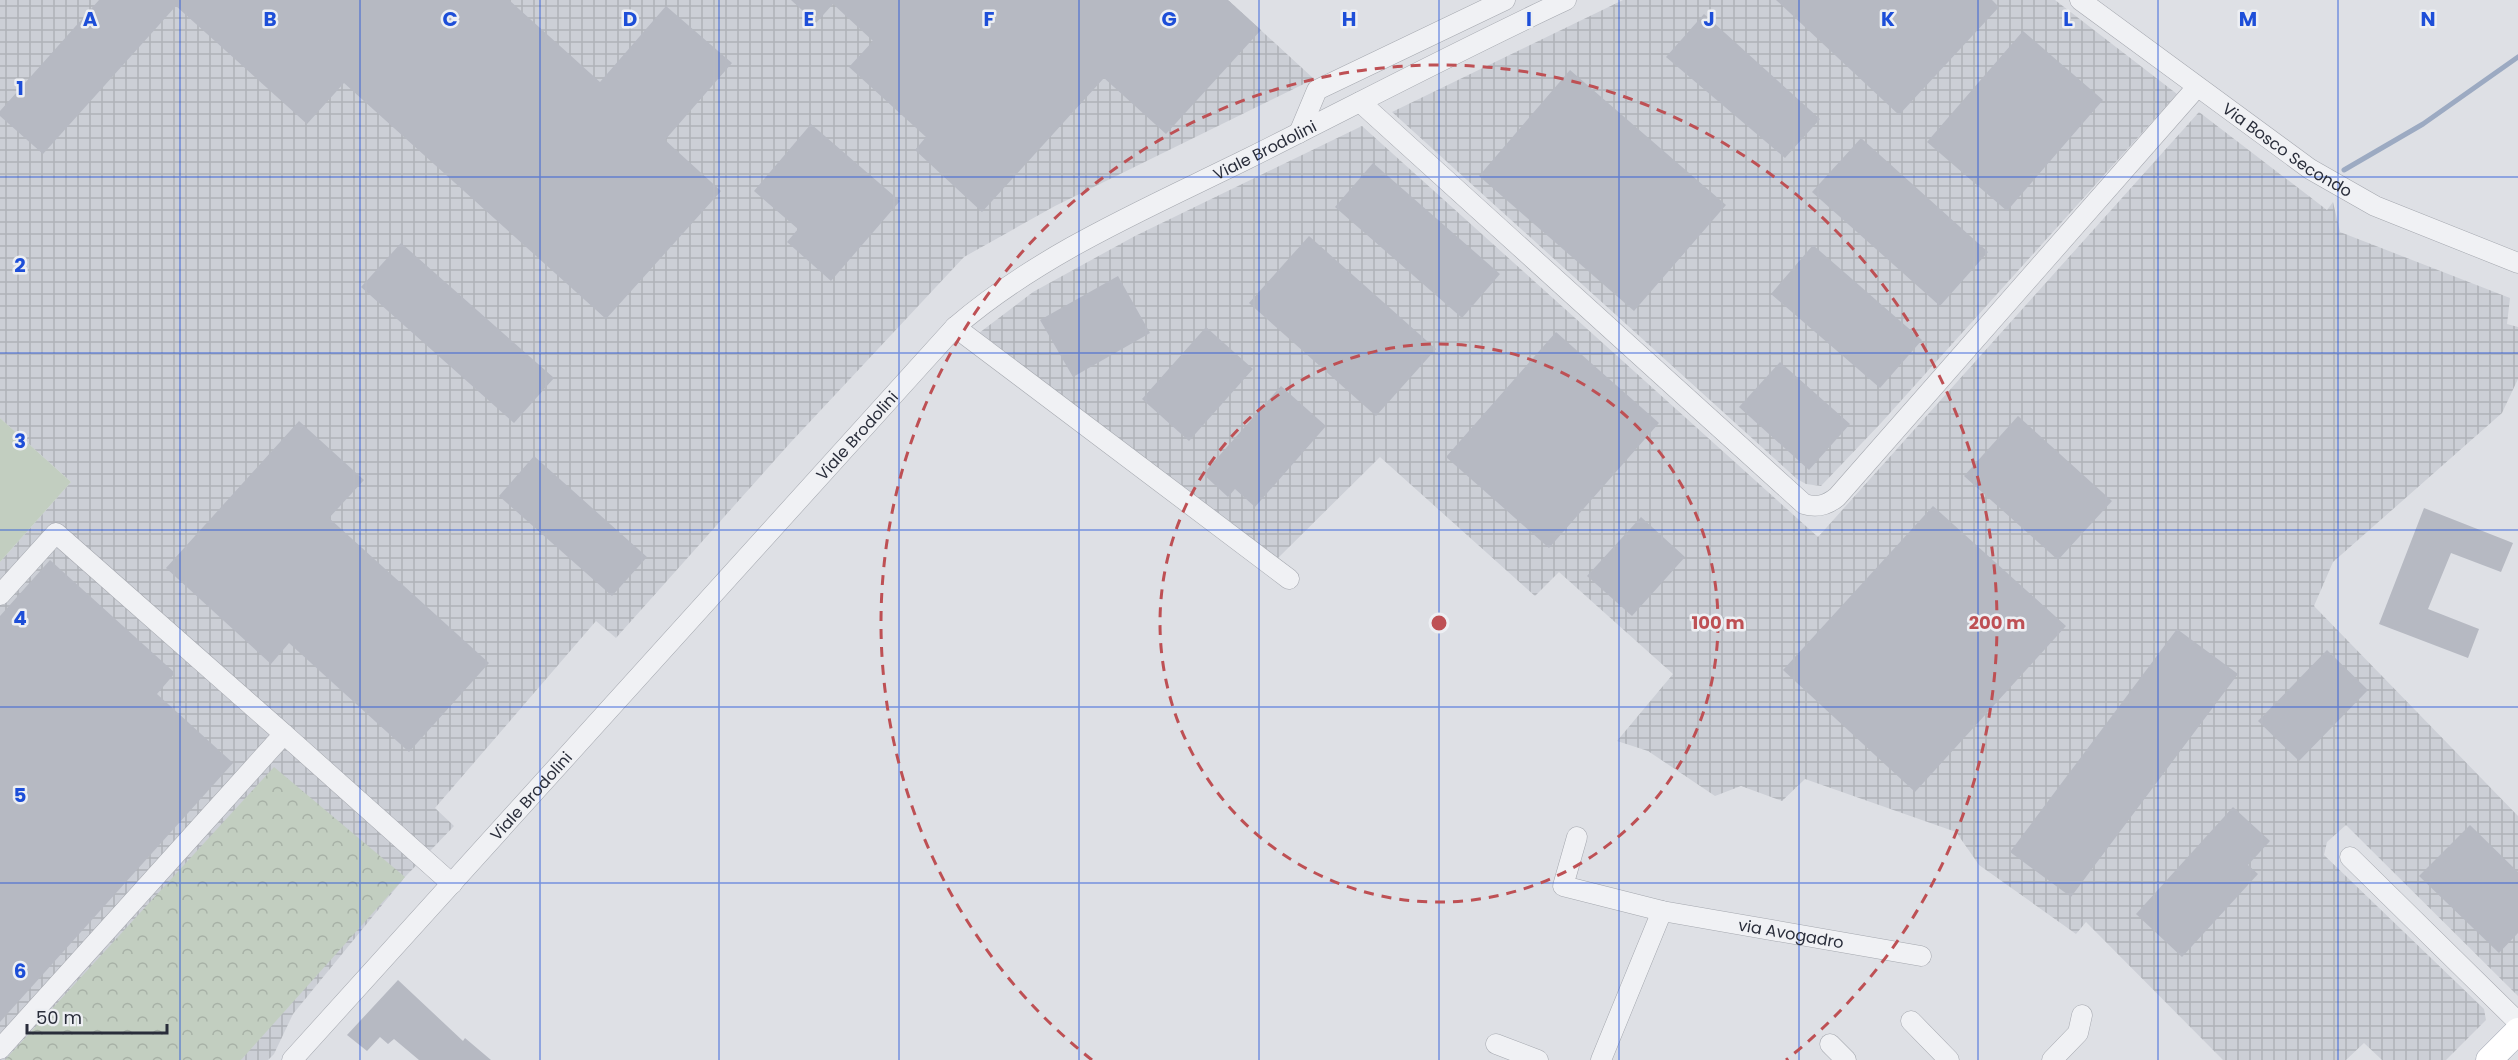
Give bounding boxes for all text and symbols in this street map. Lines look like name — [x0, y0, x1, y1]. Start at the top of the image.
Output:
text: A — [83, 5, 98, 33]
text: B — [263, 5, 277, 33]
text: C — [442, 5, 458, 33]
text: D — [623, 5, 637, 33]
text: E — [804, 5, 814, 33]
text: F — [984, 5, 995, 33]
text: G — [1161, 5, 1177, 33]
text: H — [1342, 5, 1356, 33]
text: I — [1526, 5, 1532, 33]
text: J — [1703, 5, 1715, 33]
text: K — [1881, 5, 1895, 33]
text: L — [2063, 5, 2073, 33]
text: M — [2239, 5, 2257, 33]
text: N — [2420, 5, 2436, 33]
text: 1 — [16, 74, 24, 102]
street label: Via Bosco Secondo — [2217, 97, 2356, 203]
street label: Viale Brodolini — [1209, 115, 1321, 186]
text: 2 — [14, 251, 26, 279]
street label: Viale Brodolini — [811, 386, 904, 485]
text: 3 — [14, 427, 26, 455]
text: 4 — [13, 604, 27, 632]
text: 100 m — [1691, 610, 1745, 635]
text: 200 m — [1969, 610, 2025, 635]
centre of rings — [1429, 613, 1449, 633]
street label: Viale Brodolini — [485, 747, 578, 846]
text: 5 — [14, 781, 27, 809]
street label: via Avogadro — [1736, 913, 1846, 954]
text: 6 — [14, 957, 26, 985]
scale bar — [27, 997, 166, 1035]
text: 50 m — [36, 1005, 82, 1030]

